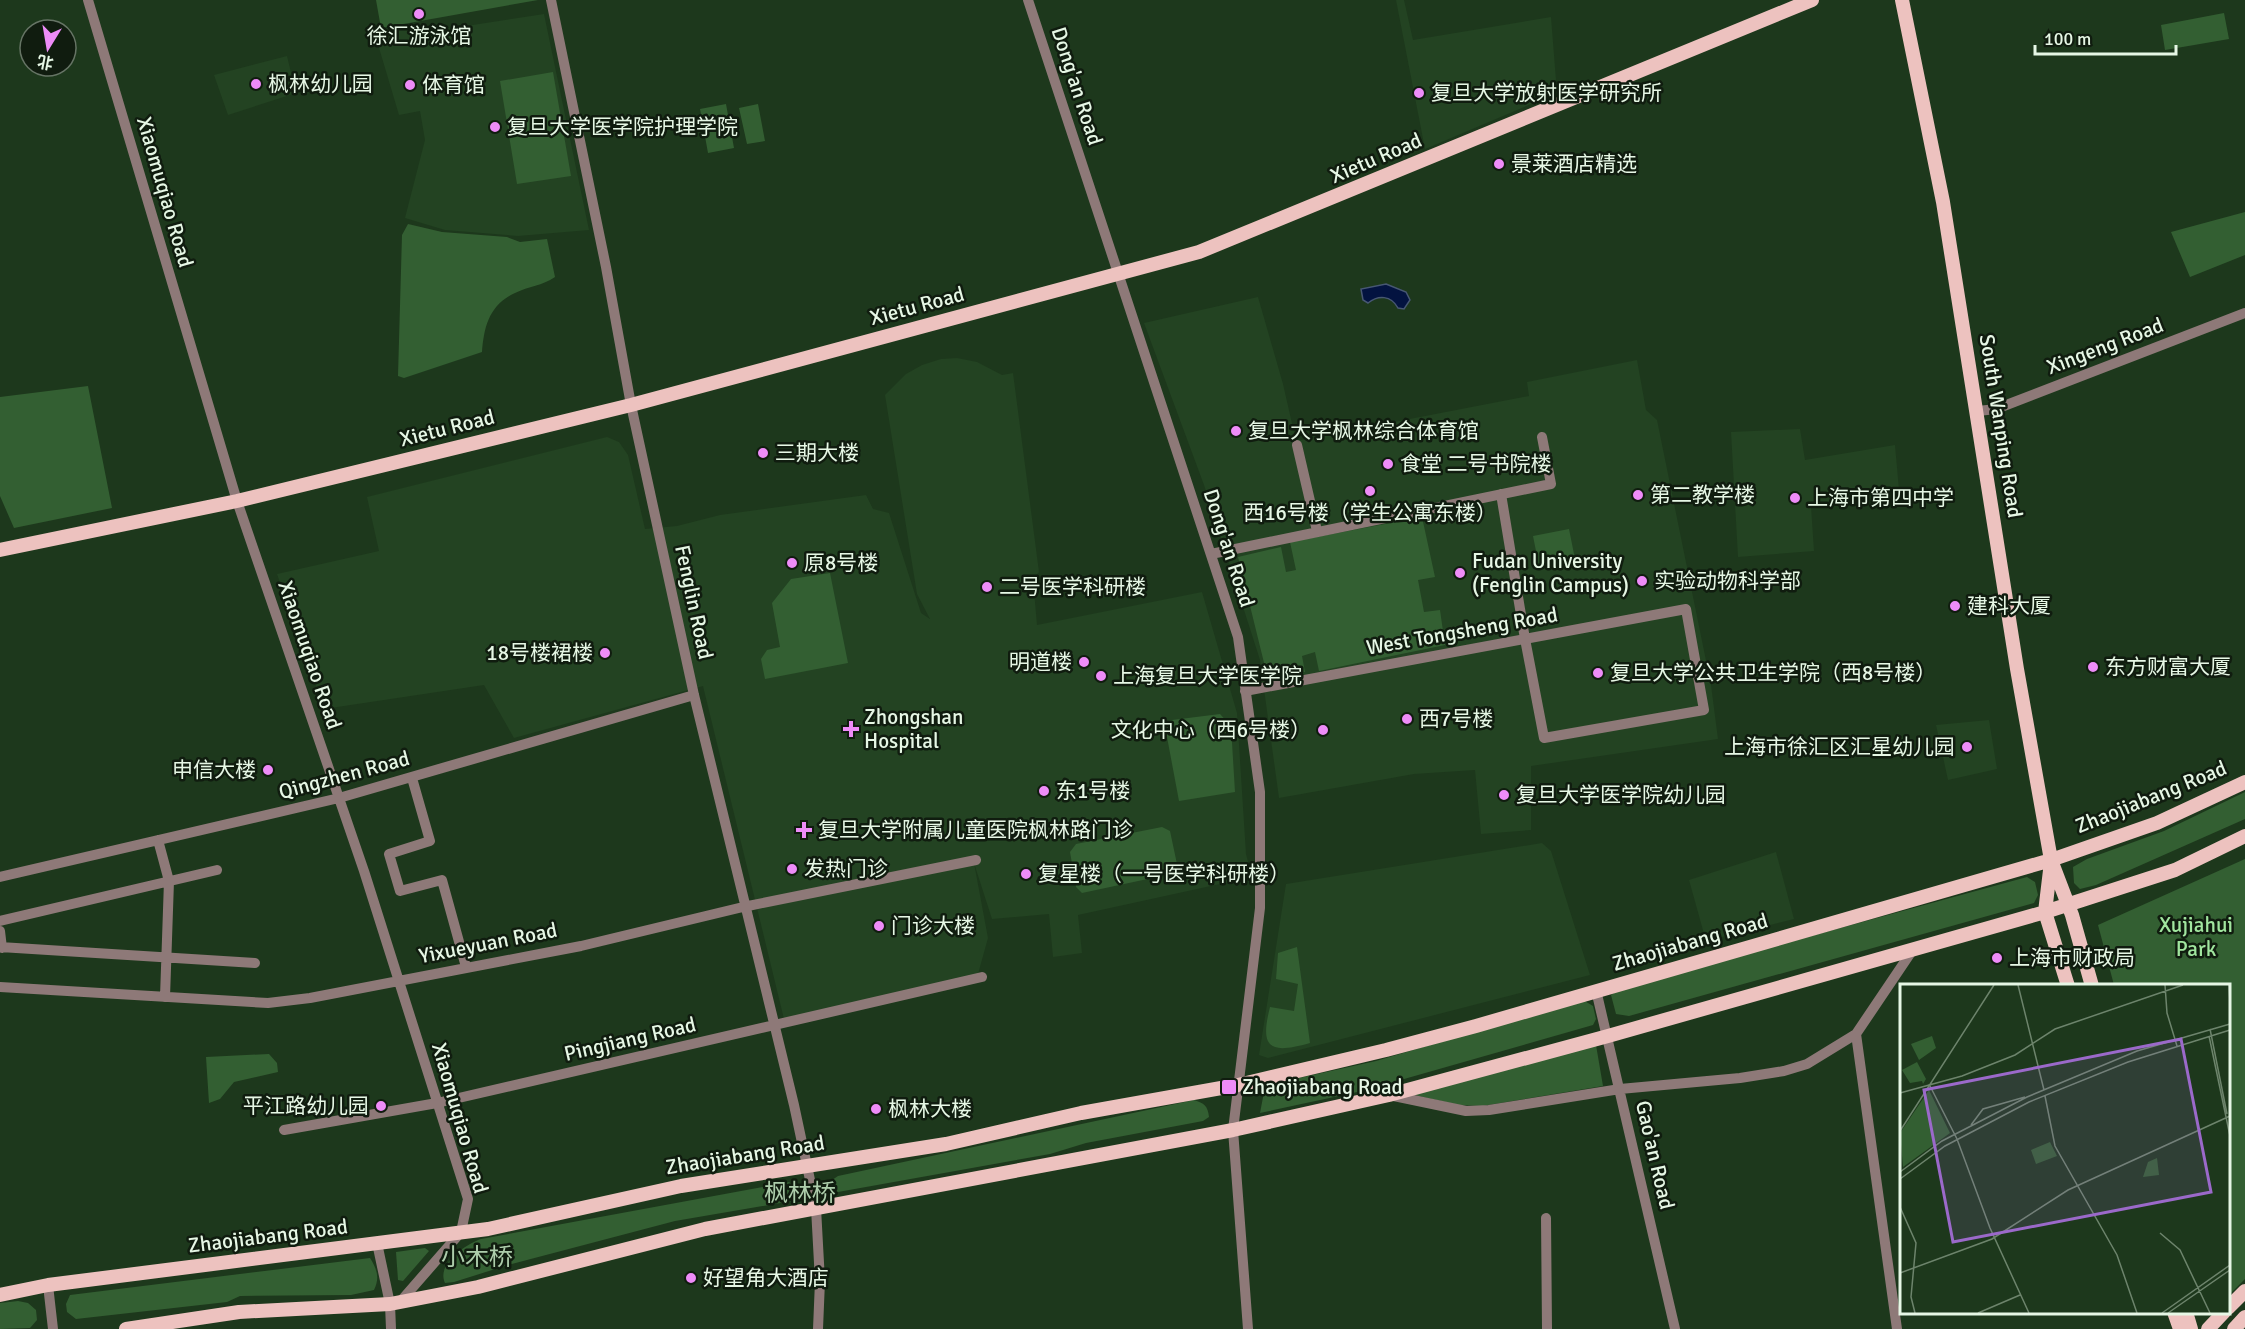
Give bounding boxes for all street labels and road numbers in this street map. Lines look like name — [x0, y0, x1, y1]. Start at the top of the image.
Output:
street label: Dong'an Road — [1046, 23, 1108, 149]
street label: Xiaomuqiao Road — [131, 114, 199, 270]
street label: Xietu Road — [1326, 127, 1426, 189]
street label: Xietu Road — [867, 281, 967, 331]
street label: Xingeng Road — [2043, 312, 2167, 380]
street label: South Wanping Road — [1974, 332, 2028, 520]
street label: Xietu Road — [397, 404, 497, 452]
street label: Dong'an Road — [1198, 485, 1260, 611]
street label: Fenglin Road — [669, 542, 719, 662]
street label: Xiaomuqiao Road — [272, 577, 348, 733]
street label: West Tongsheng Road — [1364, 601, 1560, 661]
street label: Qingzhen Road — [276, 745, 412, 805]
street label: Zhaojiabang Road — [2072, 755, 2230, 839]
street label: Zhaojiabang Road — [1609, 907, 1771, 977]
street label: Yixueyuan Road — [417, 917, 559, 969]
street label: Pingjiang Road — [562, 1011, 698, 1067]
street label: Xiaomuqiao Road — [426, 1040, 494, 1196]
street label: Gao'an Road — [1630, 1098, 1680, 1212]
street label: Zhaojiabang Road — [664, 1130, 826, 1180]
street label: Zhaojiabang Road — [187, 1213, 349, 1259]

